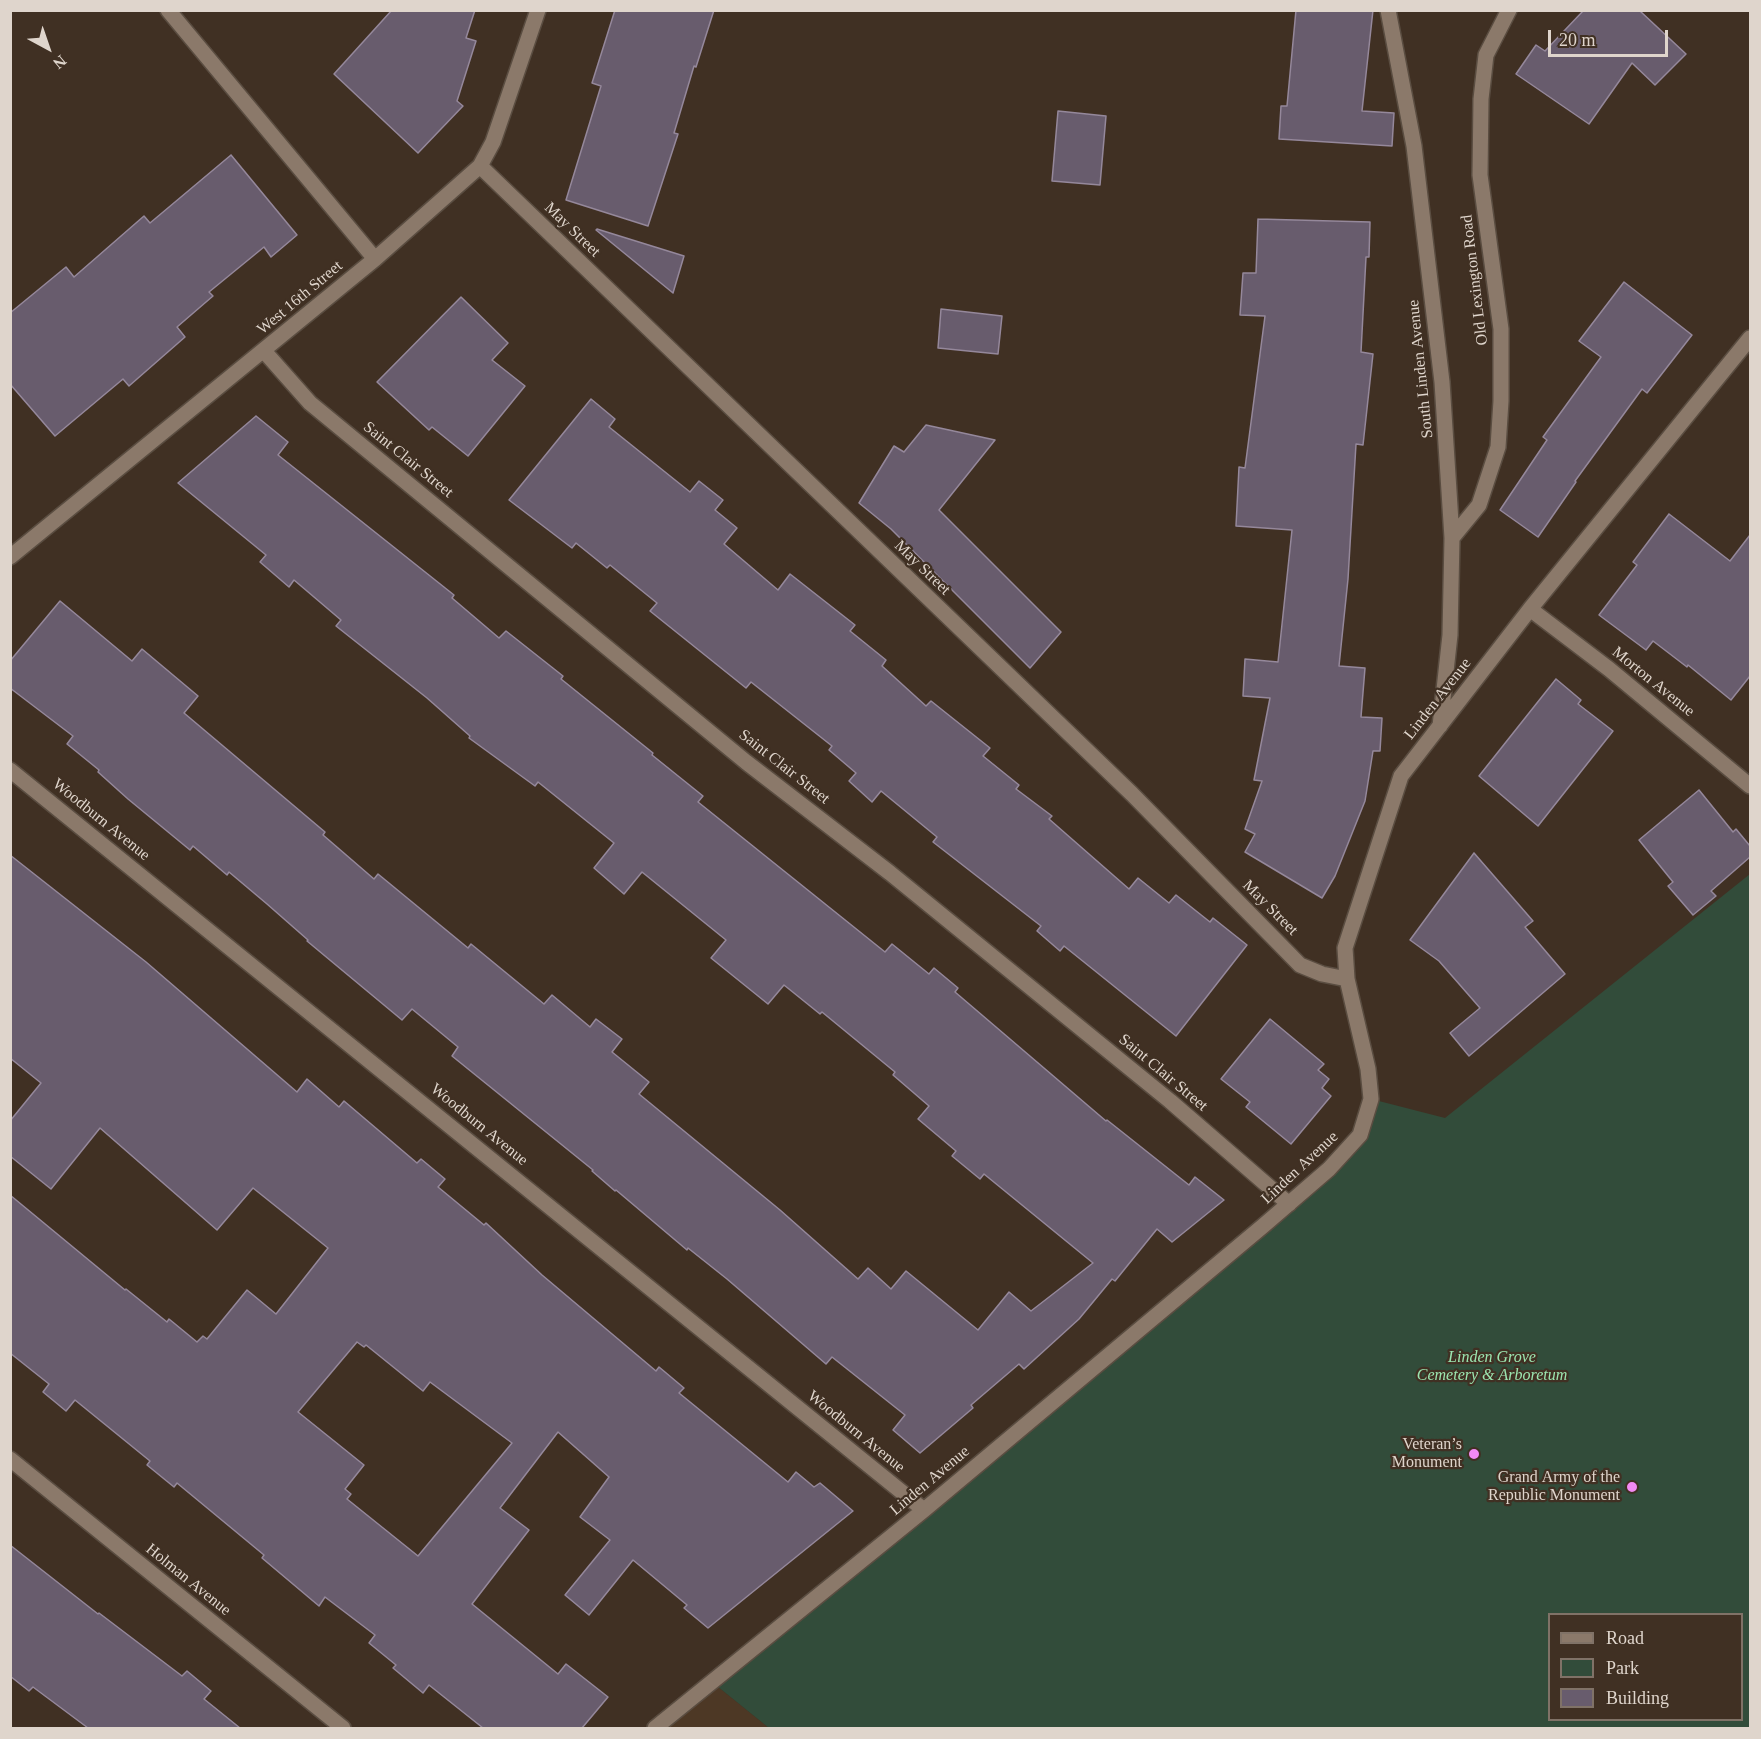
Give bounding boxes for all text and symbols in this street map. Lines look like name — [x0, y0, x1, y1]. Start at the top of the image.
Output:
north arrow — [18, 18, 78, 78]
scale bar — [1551, 18, 1671, 56]
text: 20 m — [1559, 30, 1596, 50]
text: N — [50, 52, 70, 72]
street label: May Street — [540, 199, 604, 261]
street label: Old Lexington Road — [1457, 214, 1493, 346]
street label: West 16th Street — [253, 257, 347, 339]
street label: South Linden Avenue — [1404, 299, 1438, 439]
street label: Saint Clair Street — [359, 418, 457, 502]
street label: May Street — [890, 537, 954, 599]
street label: Morton Avenue — [1608, 643, 1698, 721]
street label: Linden Avenue — [1400, 655, 1476, 743]
street label: Saint Clair Street — [735, 726, 833, 808]
street label: Woodburn Avenue — [48, 775, 154, 865]
street label: May Street — [1238, 876, 1302, 940]
street label: Saint Clair Street — [1115, 1030, 1211, 1116]
street label: Woodburn Avenue — [426, 1080, 532, 1170]
street label: Linden Avenue — [1258, 1128, 1342, 1208]
park label: Linden Grove Cemetery & Arboretum — [1417, 1348, 1567, 1386]
street label: Woodburn Avenue — [803, 1387, 909, 1477]
place label: Veteran’s Monument — [1392, 1435, 1462, 1473]
street label: Linden Avenue — [886, 1442, 974, 1520]
marker: Veteran’s Monument — [1467, 1447, 1481, 1461]
place label: Grand Army of the Republic Monument — [1488, 1468, 1620, 1506]
marker: Grand Army of the Republic Monument — [1625, 1480, 1639, 1494]
street label: Holman Avenue — [142, 1540, 234, 1620]
legend — [1548, 1613, 1743, 1721]
text: Road — [1606, 1628, 1644, 1648]
text: Park — [1606, 1658, 1639, 1678]
text: Building — [1606, 1688, 1669, 1708]

